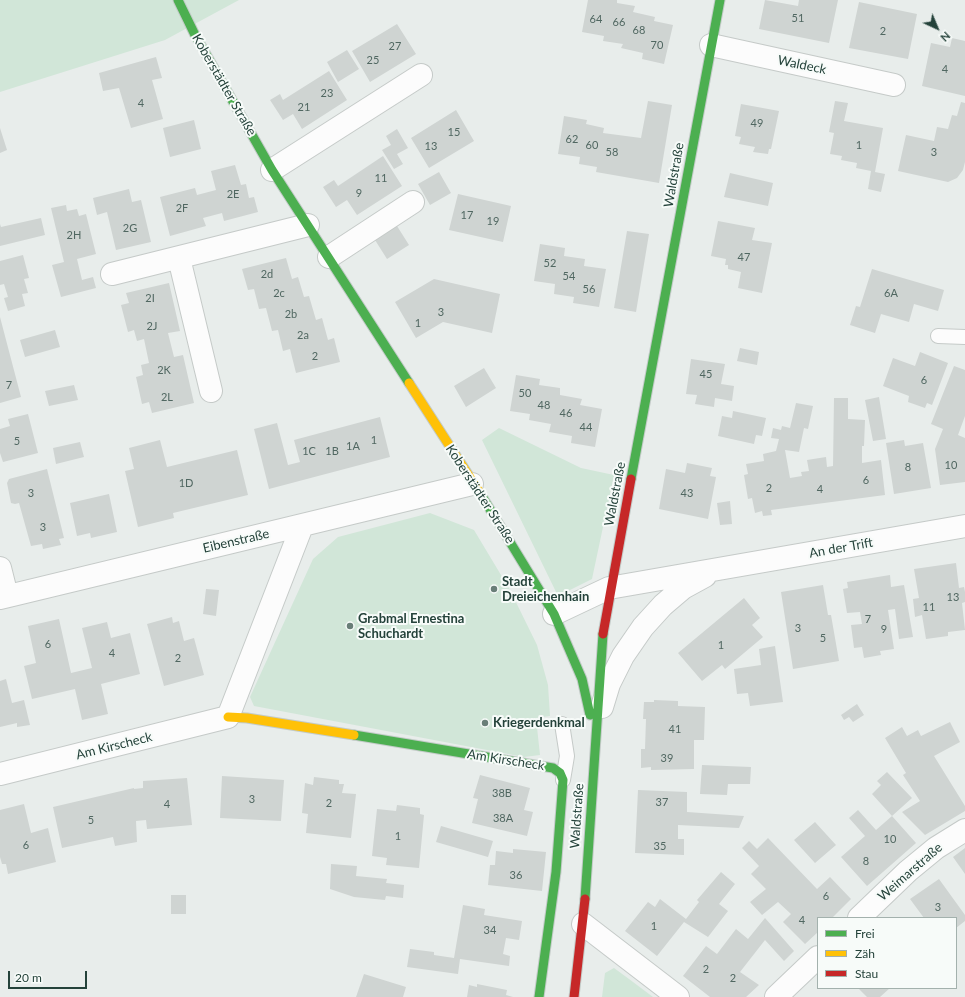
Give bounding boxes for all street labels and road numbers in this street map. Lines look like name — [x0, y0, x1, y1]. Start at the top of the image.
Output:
street label: Koberstädter Straße — [189, 31, 259, 139]
street label: Waldeck — [776, 52, 828, 78]
street label: Waldstraße — [661, 141, 687, 209]
street label: Koberstädter Straße — [442, 442, 518, 546]
street label: Waldstraße — [601, 460, 629, 528]
street label: Eibenstraße — [201, 526, 271, 556]
street label: An der Trift — [808, 535, 874, 561]
street label: Am Kirscheck — [74, 729, 154, 763]
street label: Am Kirscheck — [466, 746, 546, 774]
street label: Waldstraße — [567, 783, 587, 849]
street label: Weimarstraße — [875, 840, 945, 904]

